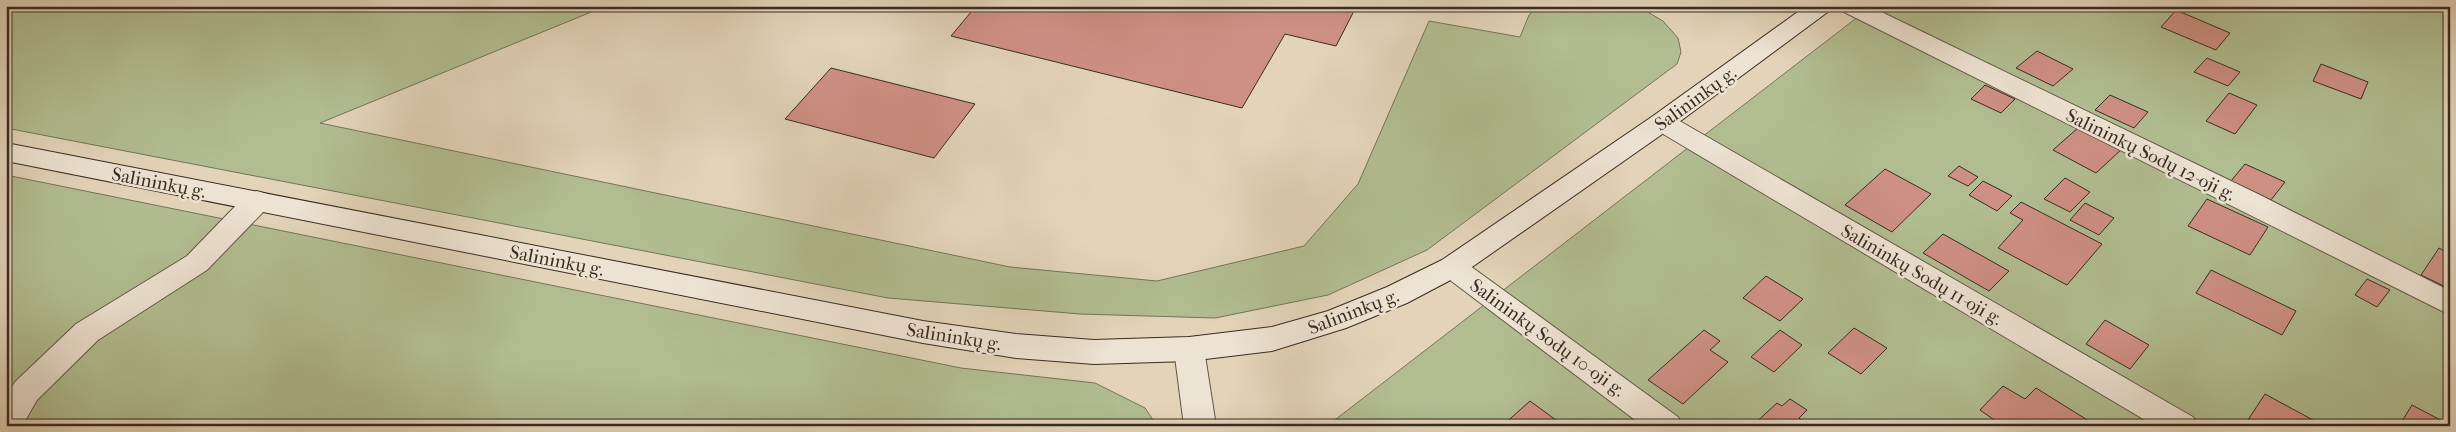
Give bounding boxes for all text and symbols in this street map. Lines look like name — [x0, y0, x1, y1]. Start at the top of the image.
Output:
street label: Salininkų g. — [1650, 62, 1741, 136]
street label: Salininkų Sodų 12-oji g. — [2062, 104, 2239, 205]
street label: Salininkų g. — [110, 163, 208, 203]
street label: Salininkų Sodų 11-oji g. — [1837, 220, 2006, 330]
street label: Salininkų g. — [508, 241, 606, 281]
street label: Salininkų Sodų 10-oji g. — [1466, 274, 1629, 401]
street label: Salininkų g. — [1305, 285, 1402, 339]
street label: Salininkų g. — [905, 319, 1003, 355]

